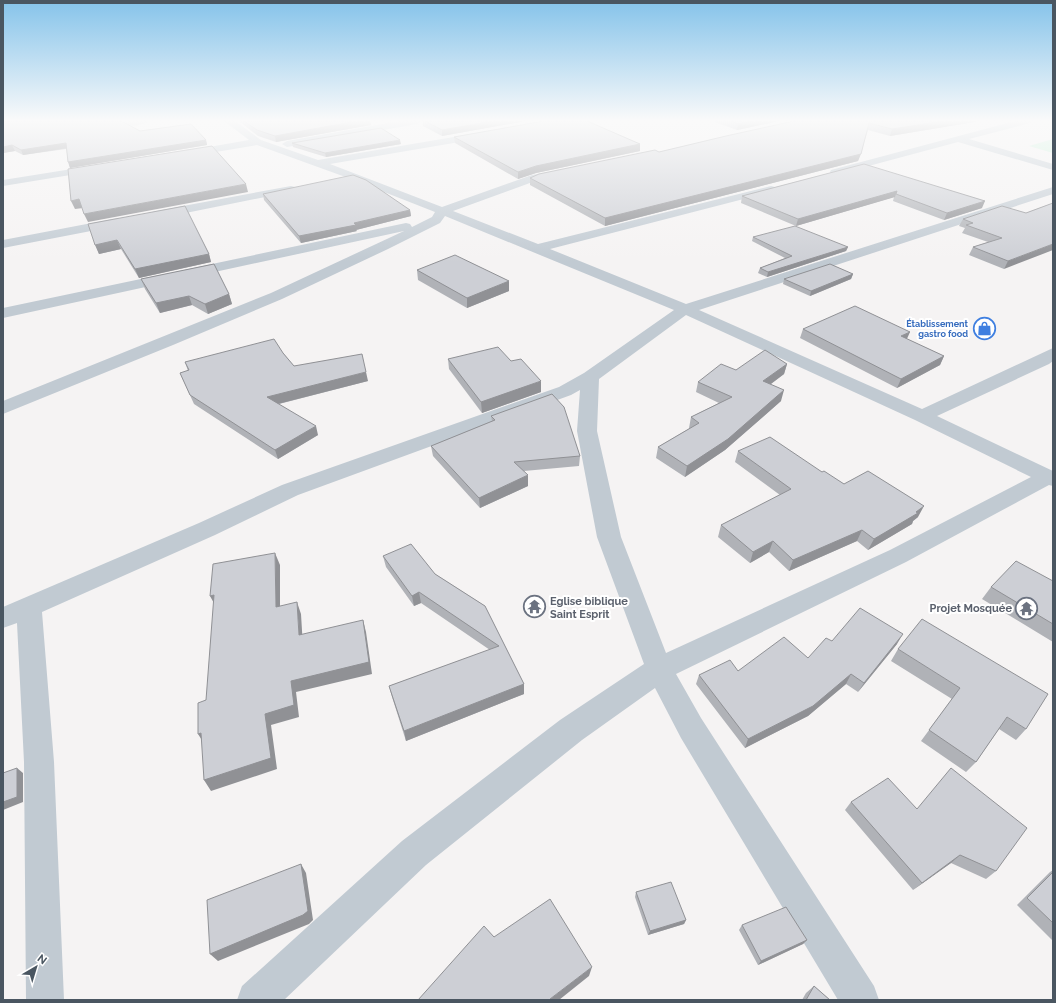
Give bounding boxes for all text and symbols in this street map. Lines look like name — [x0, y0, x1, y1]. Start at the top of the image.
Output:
shop icon: Établissement gastro food — [971, 316, 997, 342]
place label: Établissement gastro food — [906, 318, 969, 339]
temple icon: Eglise biblique Saint Esprit — [521, 594, 547, 620]
place label: Eglise biblique Saint Esprit — [550, 595, 628, 621]
temple icon: Projet Mosquée — [1014, 595, 1040, 621]
place label: Projet Mosquée — [930, 602, 1012, 615]
north arrow — [16, 947, 56, 987]
text: N — [35, 952, 49, 967]

